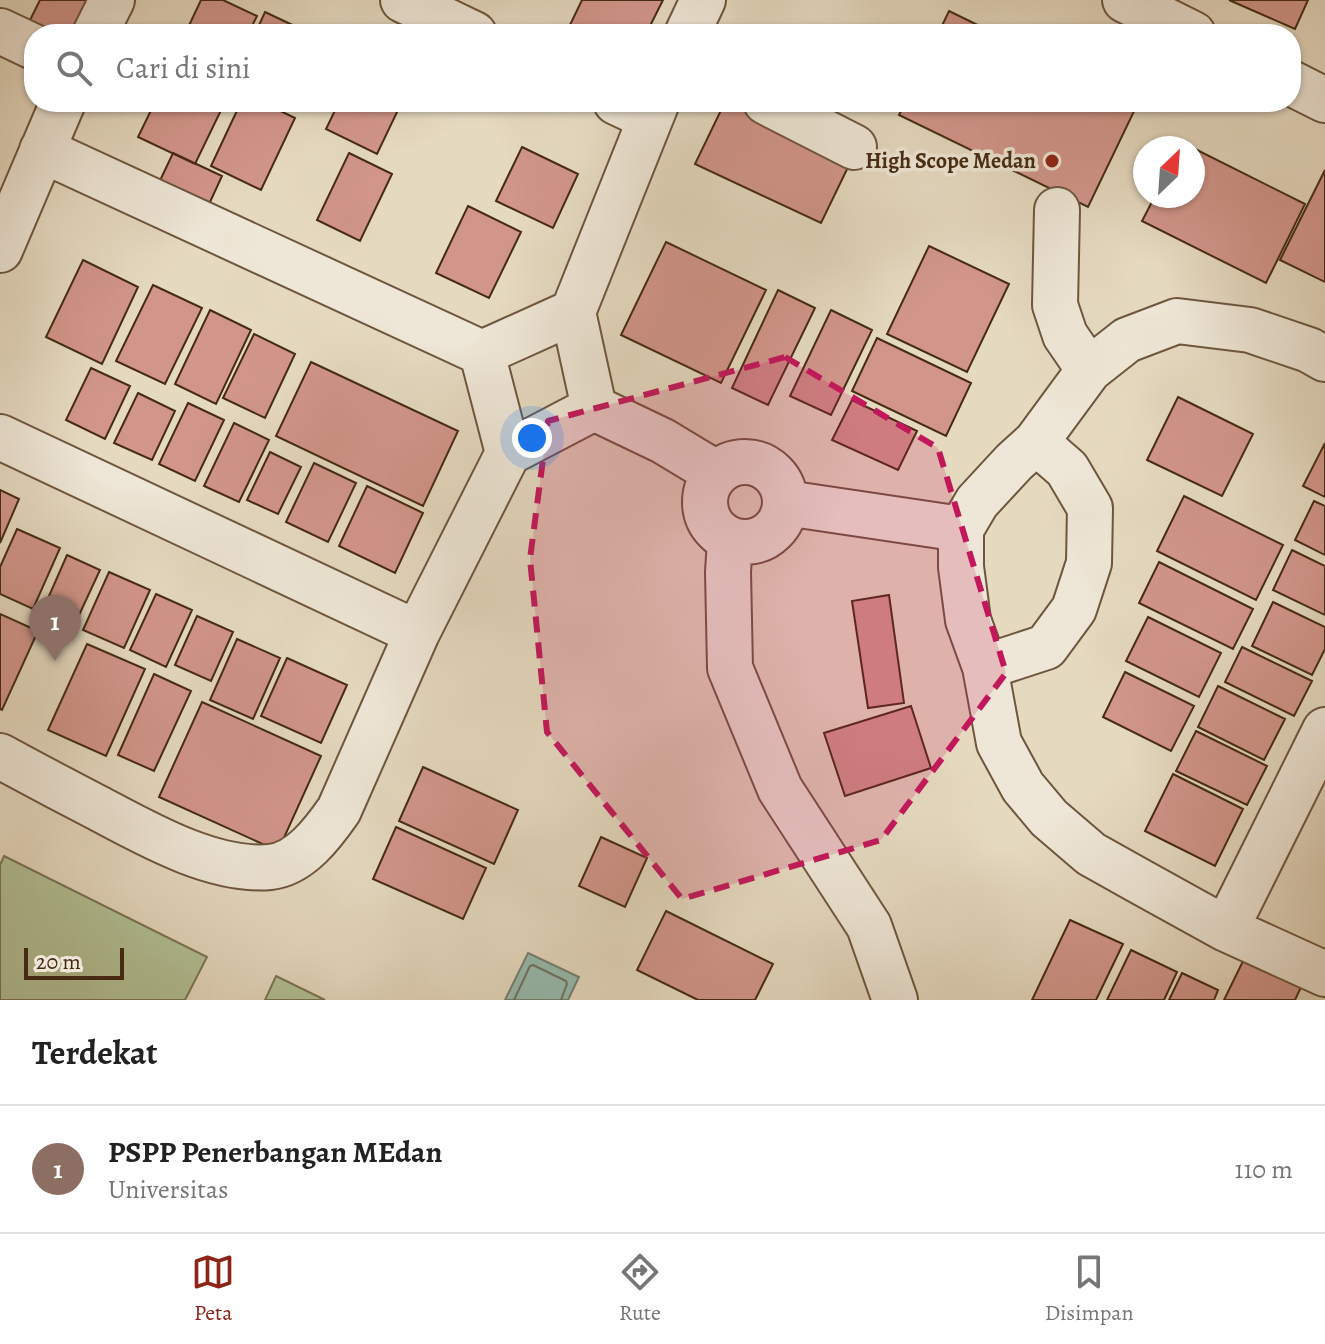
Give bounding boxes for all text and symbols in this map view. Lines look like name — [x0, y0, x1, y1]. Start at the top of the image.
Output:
search box — [24, 24, 1301, 112]
icon: search — [52, 46, 96, 90]
text: Cari di sini — [116, 48, 251, 88]
north arrow — [1133, 136, 1205, 208]
place label: High Scope Medan — [865, 146, 1036, 176]
marker: High Scope Medan — [1043, 152, 1061, 170]
your location — [512, 418, 552, 458]
pin: 1 — [29, 595, 81, 661]
scale bar — [24, 944, 124, 980]
text: 20 m — [36, 947, 81, 977]
text: Terdekat — [32, 1029, 158, 1076]
text: PSPP Penerbangan MEdan — [108, 1132, 442, 1172]
text: 1 — [53, 1152, 63, 1187]
text: 110 m — [1235, 1152, 1293, 1187]
text: Universitas — [108, 1172, 228, 1207]
tab: Peta — [191, 1250, 235, 1328]
tab: Rute — [618, 1250, 662, 1328]
tab: Disimpan — [1045, 1250, 1134, 1328]

